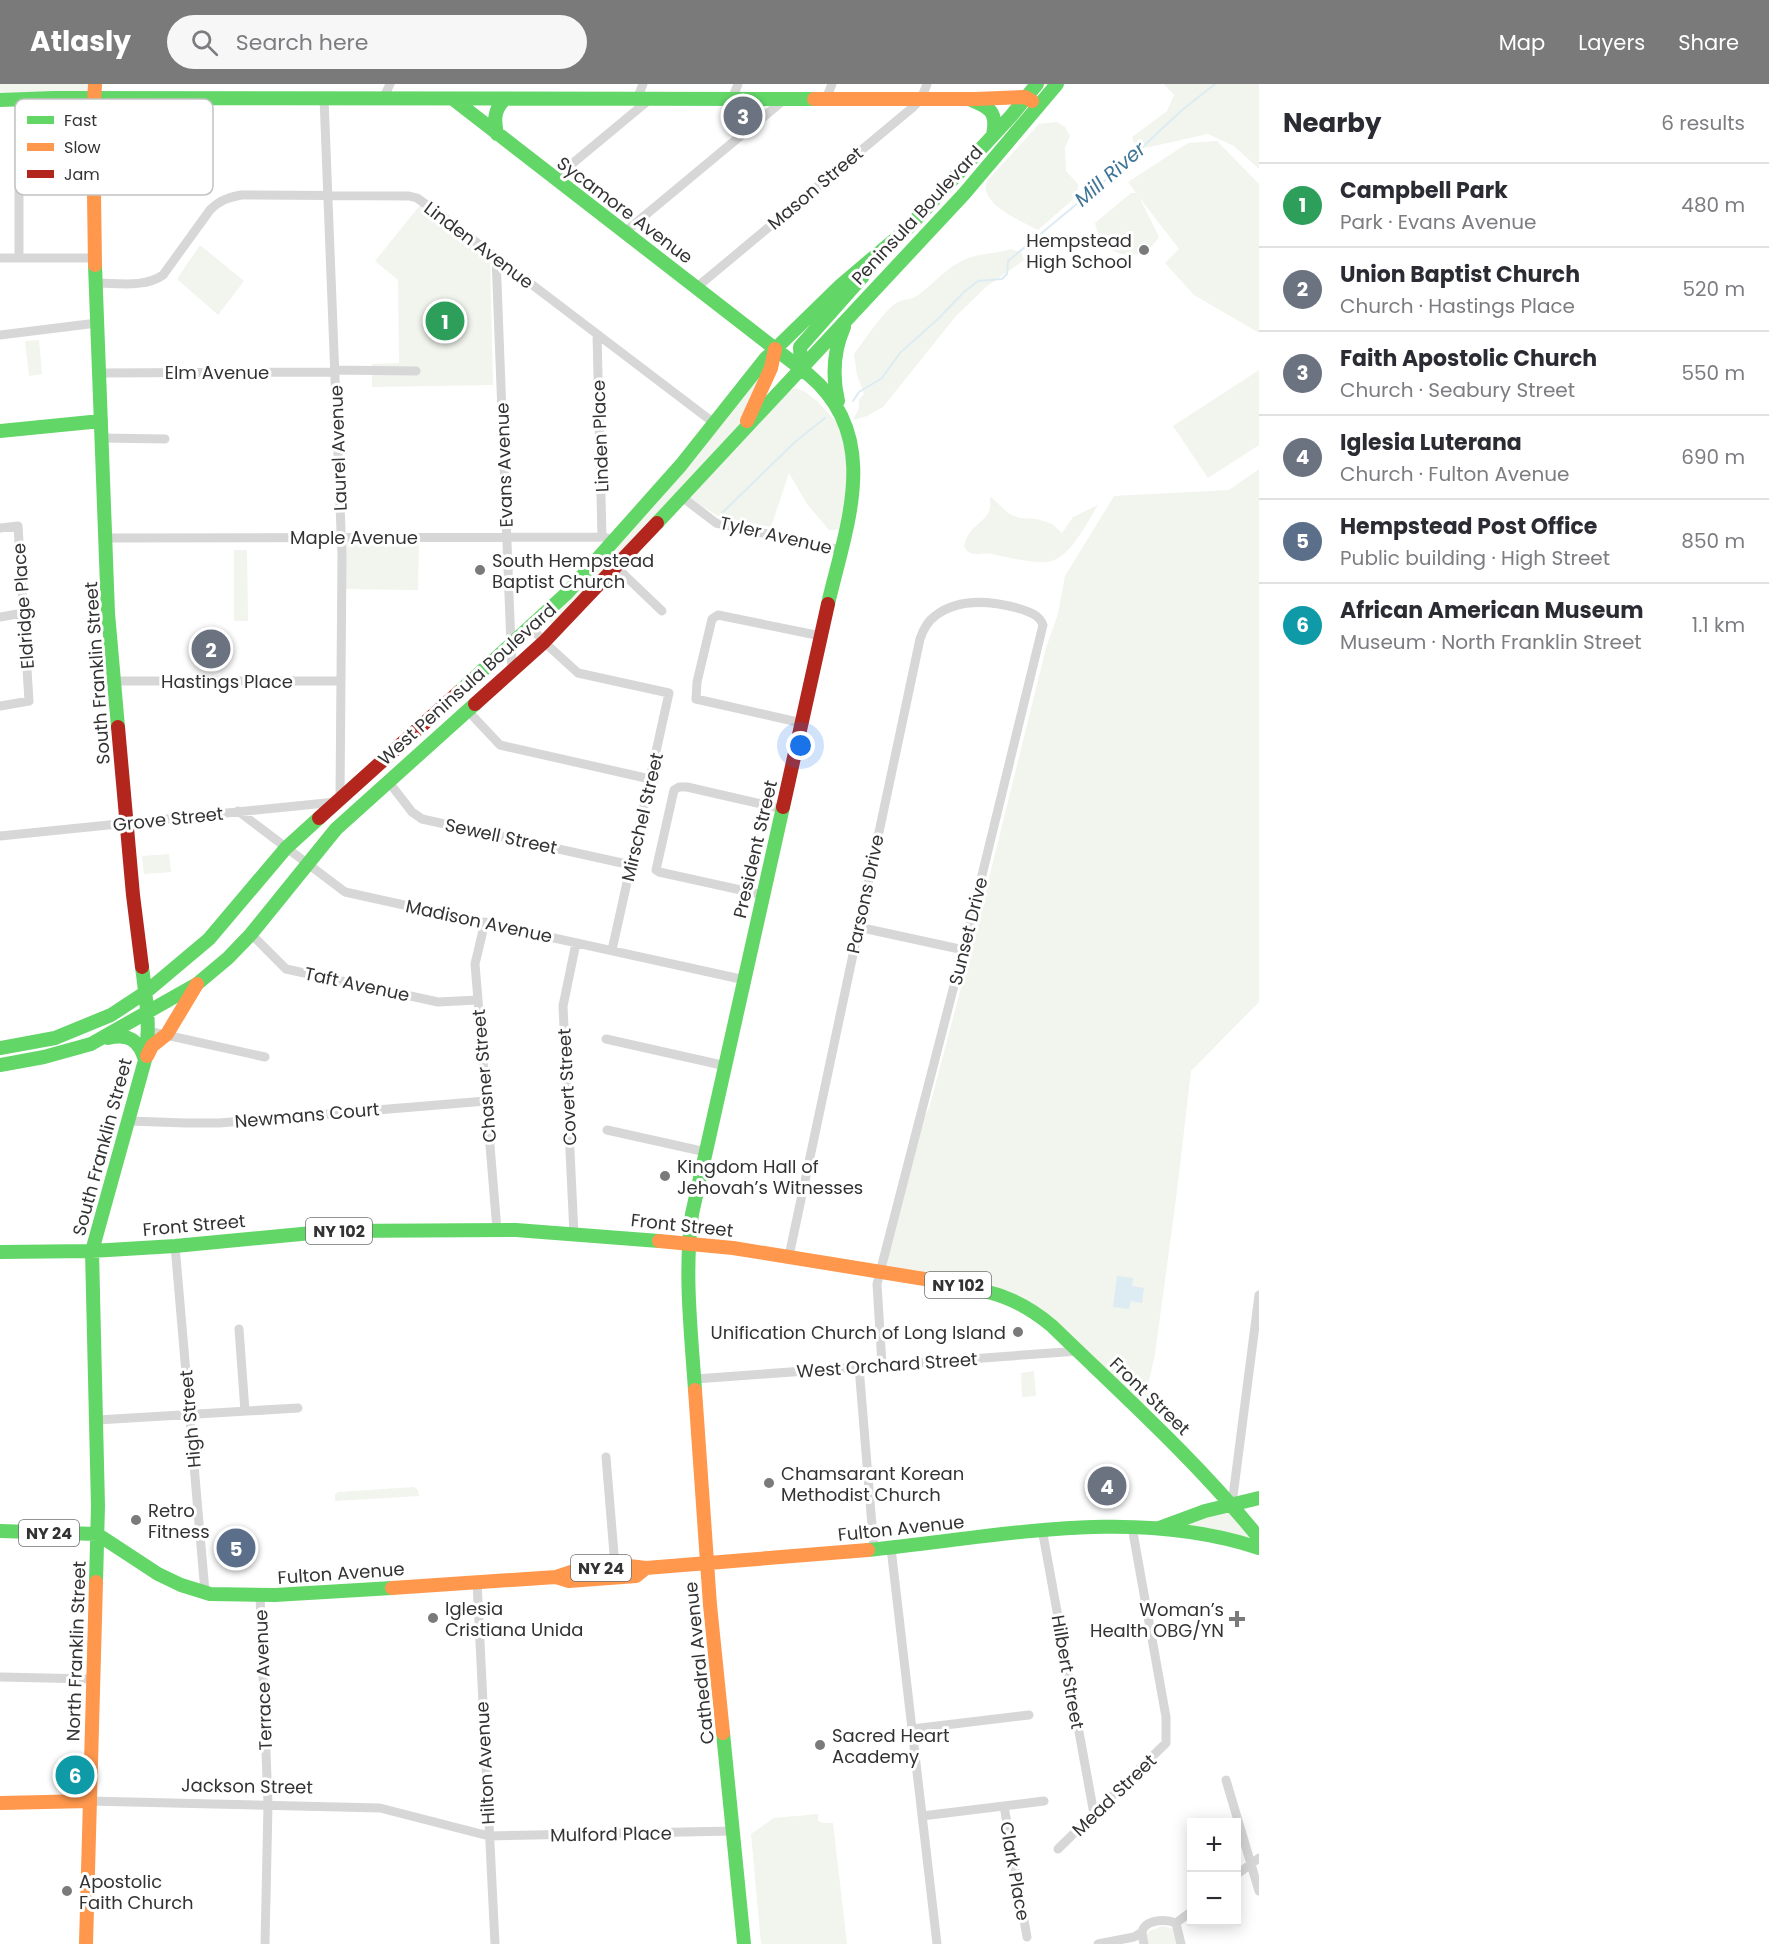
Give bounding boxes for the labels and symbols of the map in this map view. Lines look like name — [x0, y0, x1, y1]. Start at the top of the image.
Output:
pin: 3 — [724, 93, 762, 138]
legend — [15, 99, 213, 195]
text: Fast — [64, 109, 97, 132]
water label: Mill River — [1068, 135, 1152, 213]
text: Slow — [64, 136, 101, 159]
street label: Peninsula Boulevard — [846, 140, 988, 290]
street label: Mason Street — [762, 141, 868, 235]
street label: Sycamore Avenue — [552, 151, 698, 269]
text: Jam — [64, 163, 100, 186]
street label: Linden Avenue — [419, 196, 539, 294]
place label: Hempstead High School — [1026, 228, 1132, 274]
marker: Hempstead High School — [1137, 243, 1151, 257]
pin: 1 — [426, 298, 464, 344]
street label: Elm Avenue — [165, 360, 269, 385]
street label: Linden Place — [586, 379, 614, 493]
street label: Laurel Avenue — [323, 385, 353, 511]
street label: Evans Avenue — [489, 402, 519, 528]
street label: Tyler Avenue — [717, 510, 835, 560]
street label: Maple Avenue — [290, 525, 418, 550]
street label: Eldridge Place — [6, 542, 40, 670]
place label: South Hempstead Baptist Church — [492, 548, 654, 594]
marker: South Hempstead Baptist Church — [473, 563, 487, 577]
street label: South Franklin Street — [78, 581, 116, 765]
street label: West Peninsula Boulevard — [373, 597, 561, 771]
pin: 2 — [192, 626, 230, 672]
street label: Hastings Place — [161, 669, 293, 694]
your location — [786, 731, 815, 760]
street label: Mirschel Street — [615, 750, 669, 884]
street label: President Street — [727, 777, 783, 921]
street label: Grove Street — [111, 801, 225, 837]
street label: Sewell Street — [443, 812, 559, 860]
street label: Parsons Drive — [840, 832, 890, 956]
street label: Sunset Drive — [942, 874, 994, 988]
street label: Madison Avenue — [403, 893, 555, 949]
street label: Taft Avenue — [302, 961, 412, 1007]
street label: Chasner Street — [466, 1008, 502, 1144]
street label: Covert Street — [551, 1028, 583, 1146]
street label: South Franklin Street — [66, 1055, 138, 1239]
street label: Newmans Court — [234, 1096, 380, 1134]
place label: Kingdom Hall of Jehovah’s Witnesses — [677, 1154, 863, 1200]
marker: Kingdom Hall of Jehovah’s Witnesses — [658, 1169, 672, 1183]
street label: Front Street — [630, 1207, 734, 1243]
street label: Front Street — [142, 1208, 246, 1242]
road number: NY 102 — [306, 1218, 372, 1244]
road number: NY 102 — [925, 1272, 991, 1298]
place label: Unification Church of Long Island — [711, 1320, 1006, 1345]
marker: Unification Church of Long Island — [1011, 1325, 1025, 1339]
street label: West Orchard Street — [796, 1346, 978, 1384]
street label: Front Street — [1104, 1351, 1196, 1441]
street label: High Street — [173, 1369, 207, 1469]
place label: Chamsarant Korean Methodist Church — [781, 1461, 964, 1507]
pin: 4 — [1088, 1464, 1126, 1508]
marker: Chamsarant Korean Methodist Church — [762, 1476, 776, 1490]
place label: Retro Fitness — [148, 1498, 210, 1544]
street label: Fulton Avenue — [837, 1509, 965, 1547]
marker: Retro Fitness — [129, 1513, 143, 1527]
road number: NY 24 — [19, 1520, 79, 1546]
pin: 5 — [216, 1526, 256, 1570]
road number: NY 24 — [571, 1555, 631, 1581]
street label: Fulton Avenue — [277, 1556, 405, 1590]
street label: North Franklin Street — [60, 1560, 92, 1742]
street label: Cathedral Avenue — [678, 1581, 720, 1745]
place label: Iglesia Cristiana Unida — [445, 1596, 584, 1642]
place label: Woman’s Health OBG/YN — [1090, 1597, 1224, 1643]
street label: Terrace Avenue — [248, 1609, 278, 1751]
marker: Woman’s Health OBG/YN — [1228, 1610, 1246, 1628]
marker: Iglesia Cristiana Unida — [426, 1611, 440, 1625]
street label: Hilbert Street — [1046, 1613, 1090, 1731]
street label: Hilton Avenue — [469, 1701, 501, 1825]
place label: Sacred Heart Academy — [832, 1723, 950, 1769]
marker: Sacred Heart Academy — [813, 1738, 827, 1752]
street label: Mead Street — [1066, 1748, 1162, 1842]
pin: 6 — [56, 1752, 94, 1798]
street label: Jackson Street — [181, 1772, 313, 1800]
street label: Clark Place — [994, 1819, 1036, 1923]
street label: Mulford Place — [550, 1820, 672, 1848]
place label: Apostolic Faith Church — [79, 1869, 194, 1915]
marker: Apostolic Faith Church — [60, 1884, 74, 1898]

